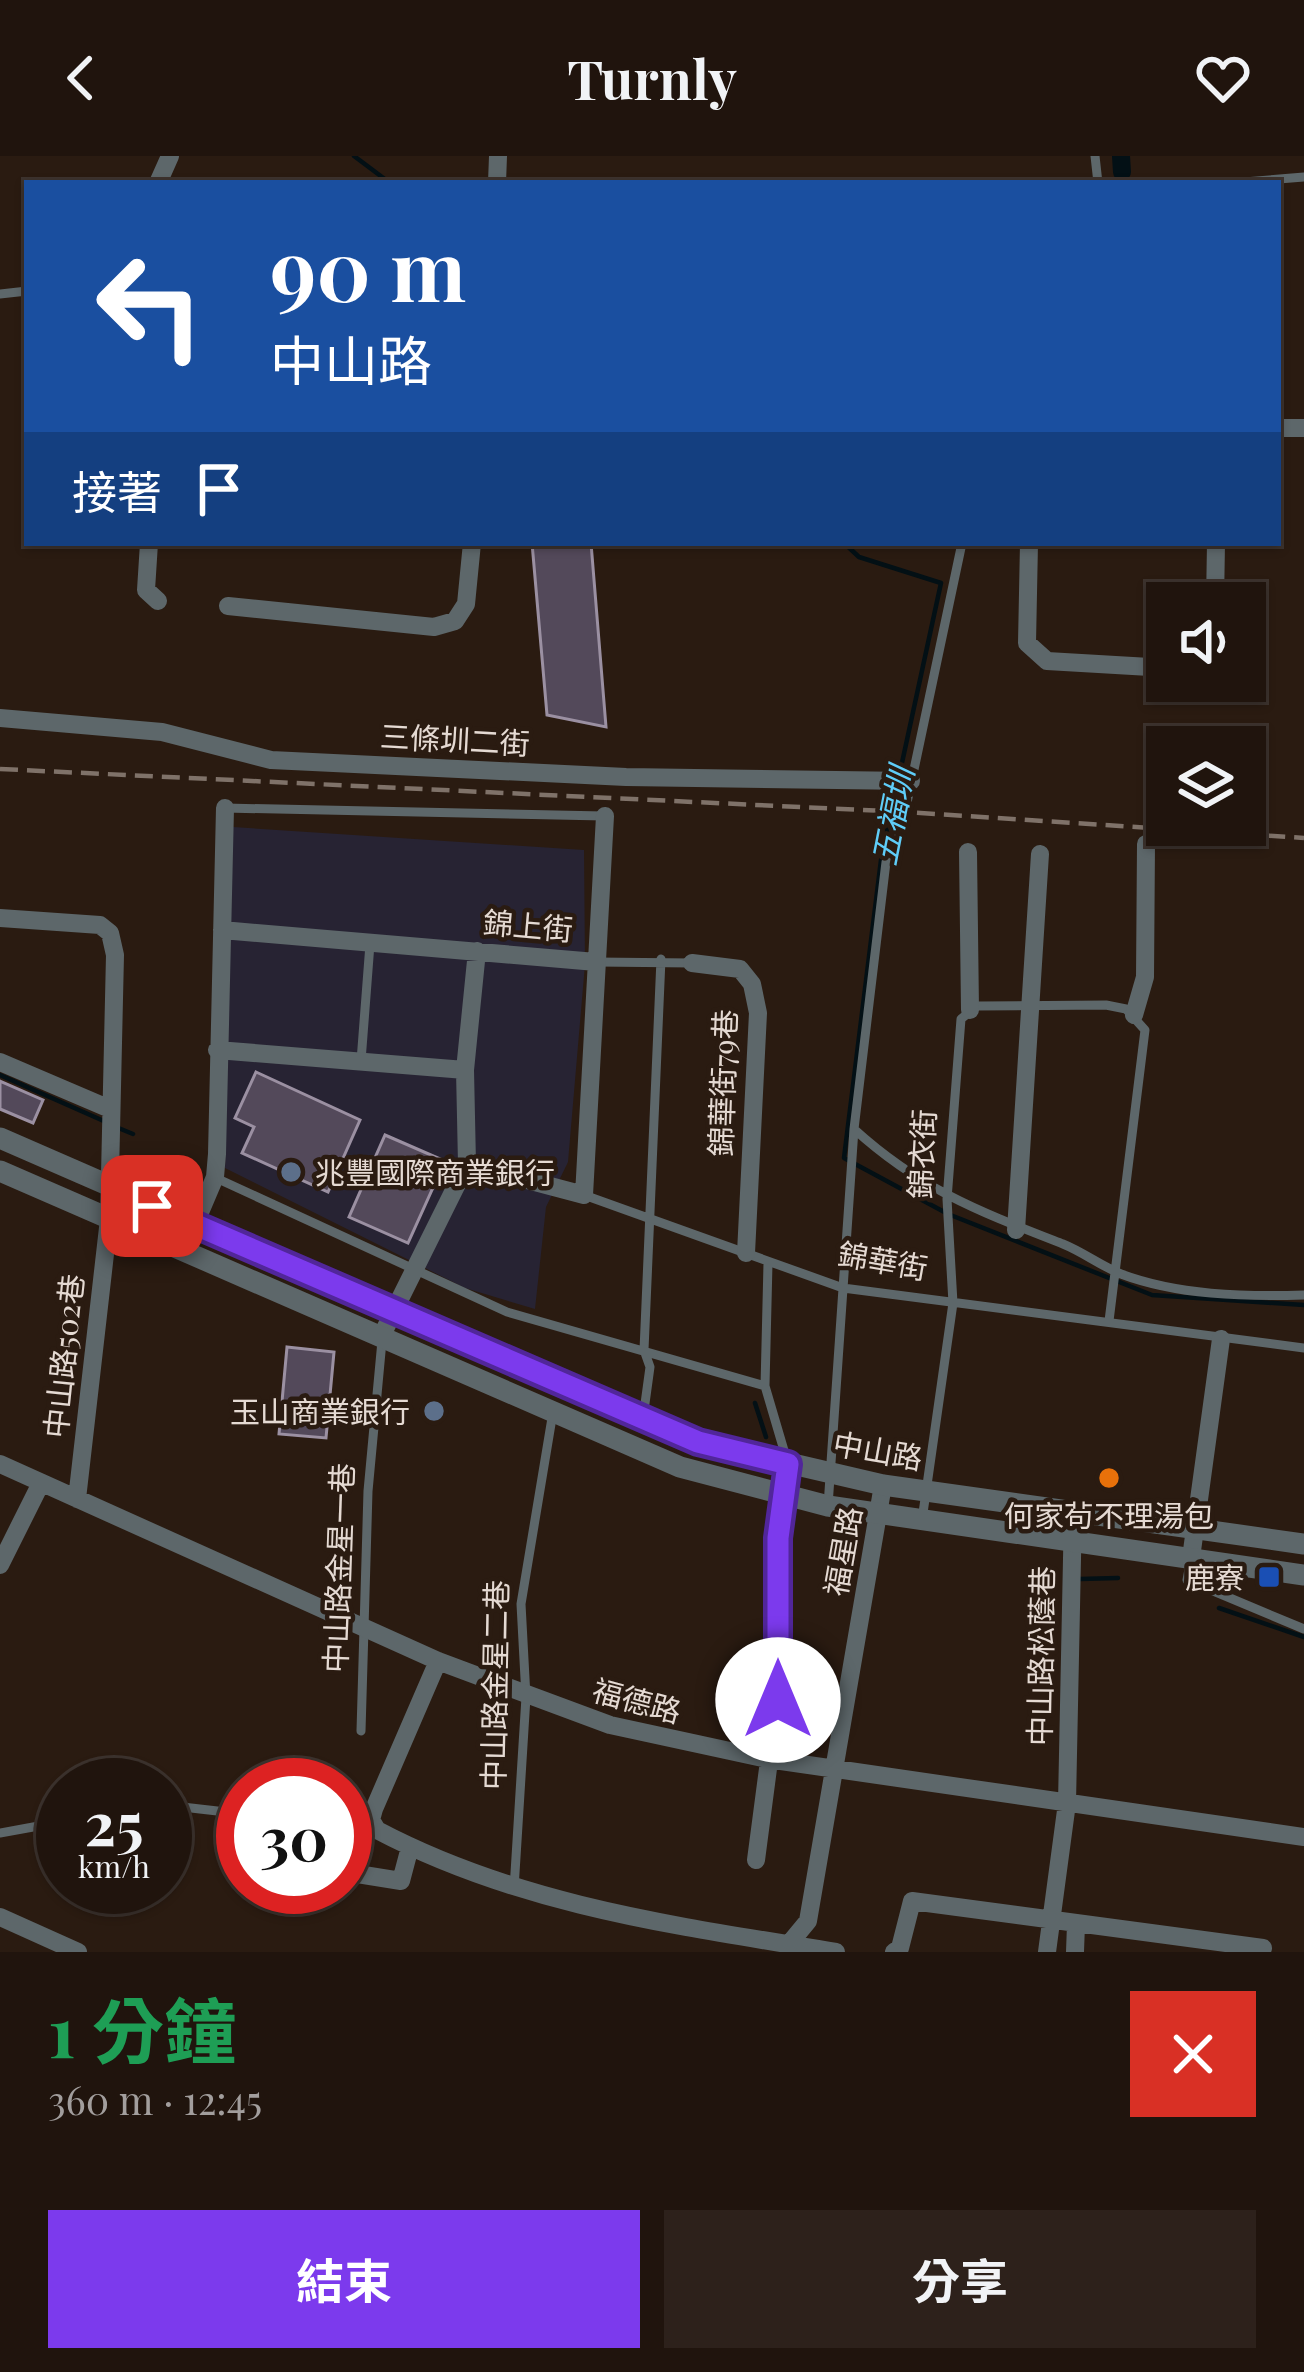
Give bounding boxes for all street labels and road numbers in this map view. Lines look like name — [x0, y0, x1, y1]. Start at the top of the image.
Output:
street label: 三條圳二街 — [379, 715, 531, 763]
street label: 錦上街 — [481, 901, 575, 949]
street label: 錦華街79巷 — [699, 1009, 745, 1157]
street label: 錦衣街 — [899, 1108, 943, 1200]
street label: 錦華街 — [835, 1232, 931, 1288]
street label: 中山路502巷 — [34, 1272, 92, 1440]
street label: 中山路 — [830, 1422, 926, 1478]
street label: 中山路金星一巷 — [314, 1462, 362, 1674]
street label: 福星路 — [814, 1503, 870, 1599]
street label: 中山路松蔭巷 — [1018, 1566, 1062, 1746]
street label: 中山路金星二巷 — [472, 1580, 516, 1790]
street label: 福德路 — [588, 1669, 686, 1731]

